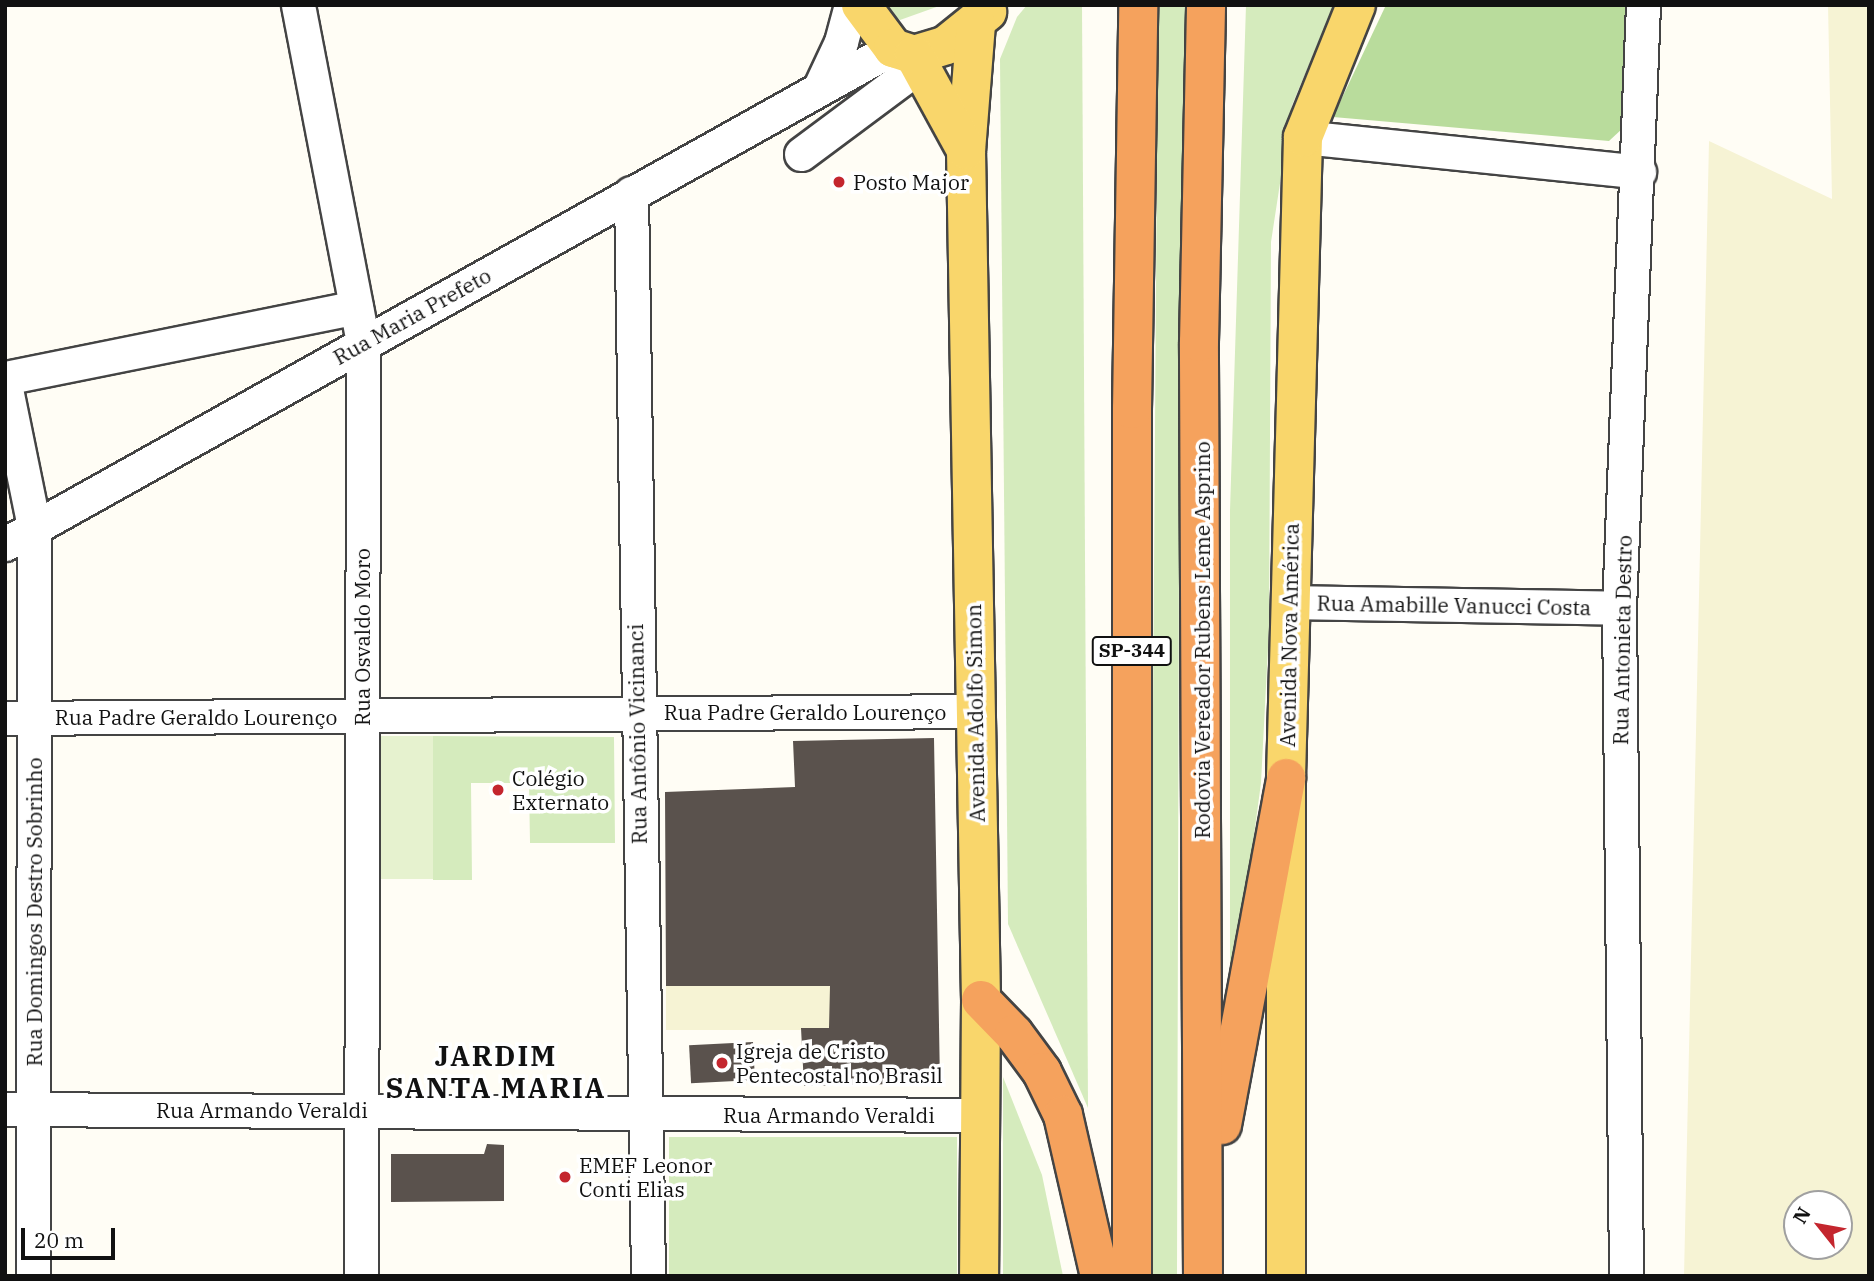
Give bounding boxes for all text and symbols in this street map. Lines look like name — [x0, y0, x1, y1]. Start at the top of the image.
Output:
place label: Posto Major — [853, 169, 969, 195]
marker: Posto Major — [831, 174, 847, 190]
street label: Rua Maria Prefeto — [329, 262, 495, 370]
street label: Rodovia Vereador Rubens Leme Asprino — [1189, 441, 1215, 839]
street label: Avenida Nova América — [1274, 523, 1304, 747]
street label: Rua Antonieta Destro — [1608, 535, 1636, 745]
street label: Rua Osvaldo Moro — [349, 548, 375, 726]
street label: Rua Amabille Vanucci Costa — [1317, 590, 1591, 620]
street label: Avenida Adolfo Simon — [960, 604, 990, 822]
street label: Rua Antônio Vicinanci — [622, 624, 652, 844]
road number: SP-344 — [1092, 636, 1172, 666]
street label: Rua Padre Geraldo Lourenço — [664, 699, 946, 725]
street label: Rua Padre Geraldo Lourenço — [55, 704, 337, 730]
street label: Rua Domingos Destro Sobrinho — [21, 758, 47, 1066]
place label: Colégio Externato — [512, 765, 609, 815]
marker: Colégio Externato — [490, 782, 506, 798]
place label: Igreja de Cristo Pentecostal no Brasil — [736, 1038, 943, 1088]
district label: JARDIM SANTA MARIA — [387, 1039, 605, 1105]
marker: Igreja de Cristo Pentecostal no Brasil — [714, 1055, 730, 1071]
street label: Rua Armando Veraldi — [156, 1097, 368, 1123]
street label: Rua Armando Veraldi — [723, 1102, 935, 1128]
place label: EMEF Leonor Conti Elias — [579, 1152, 712, 1202]
marker: EMEF Leonor Conti Elias — [557, 1169, 573, 1185]
north arrow — [1783, 1190, 1853, 1260]
text: N — [1788, 1203, 1816, 1228]
scale bar — [24, 1214, 119, 1258]
text: 20 m — [34, 1226, 84, 1254]

